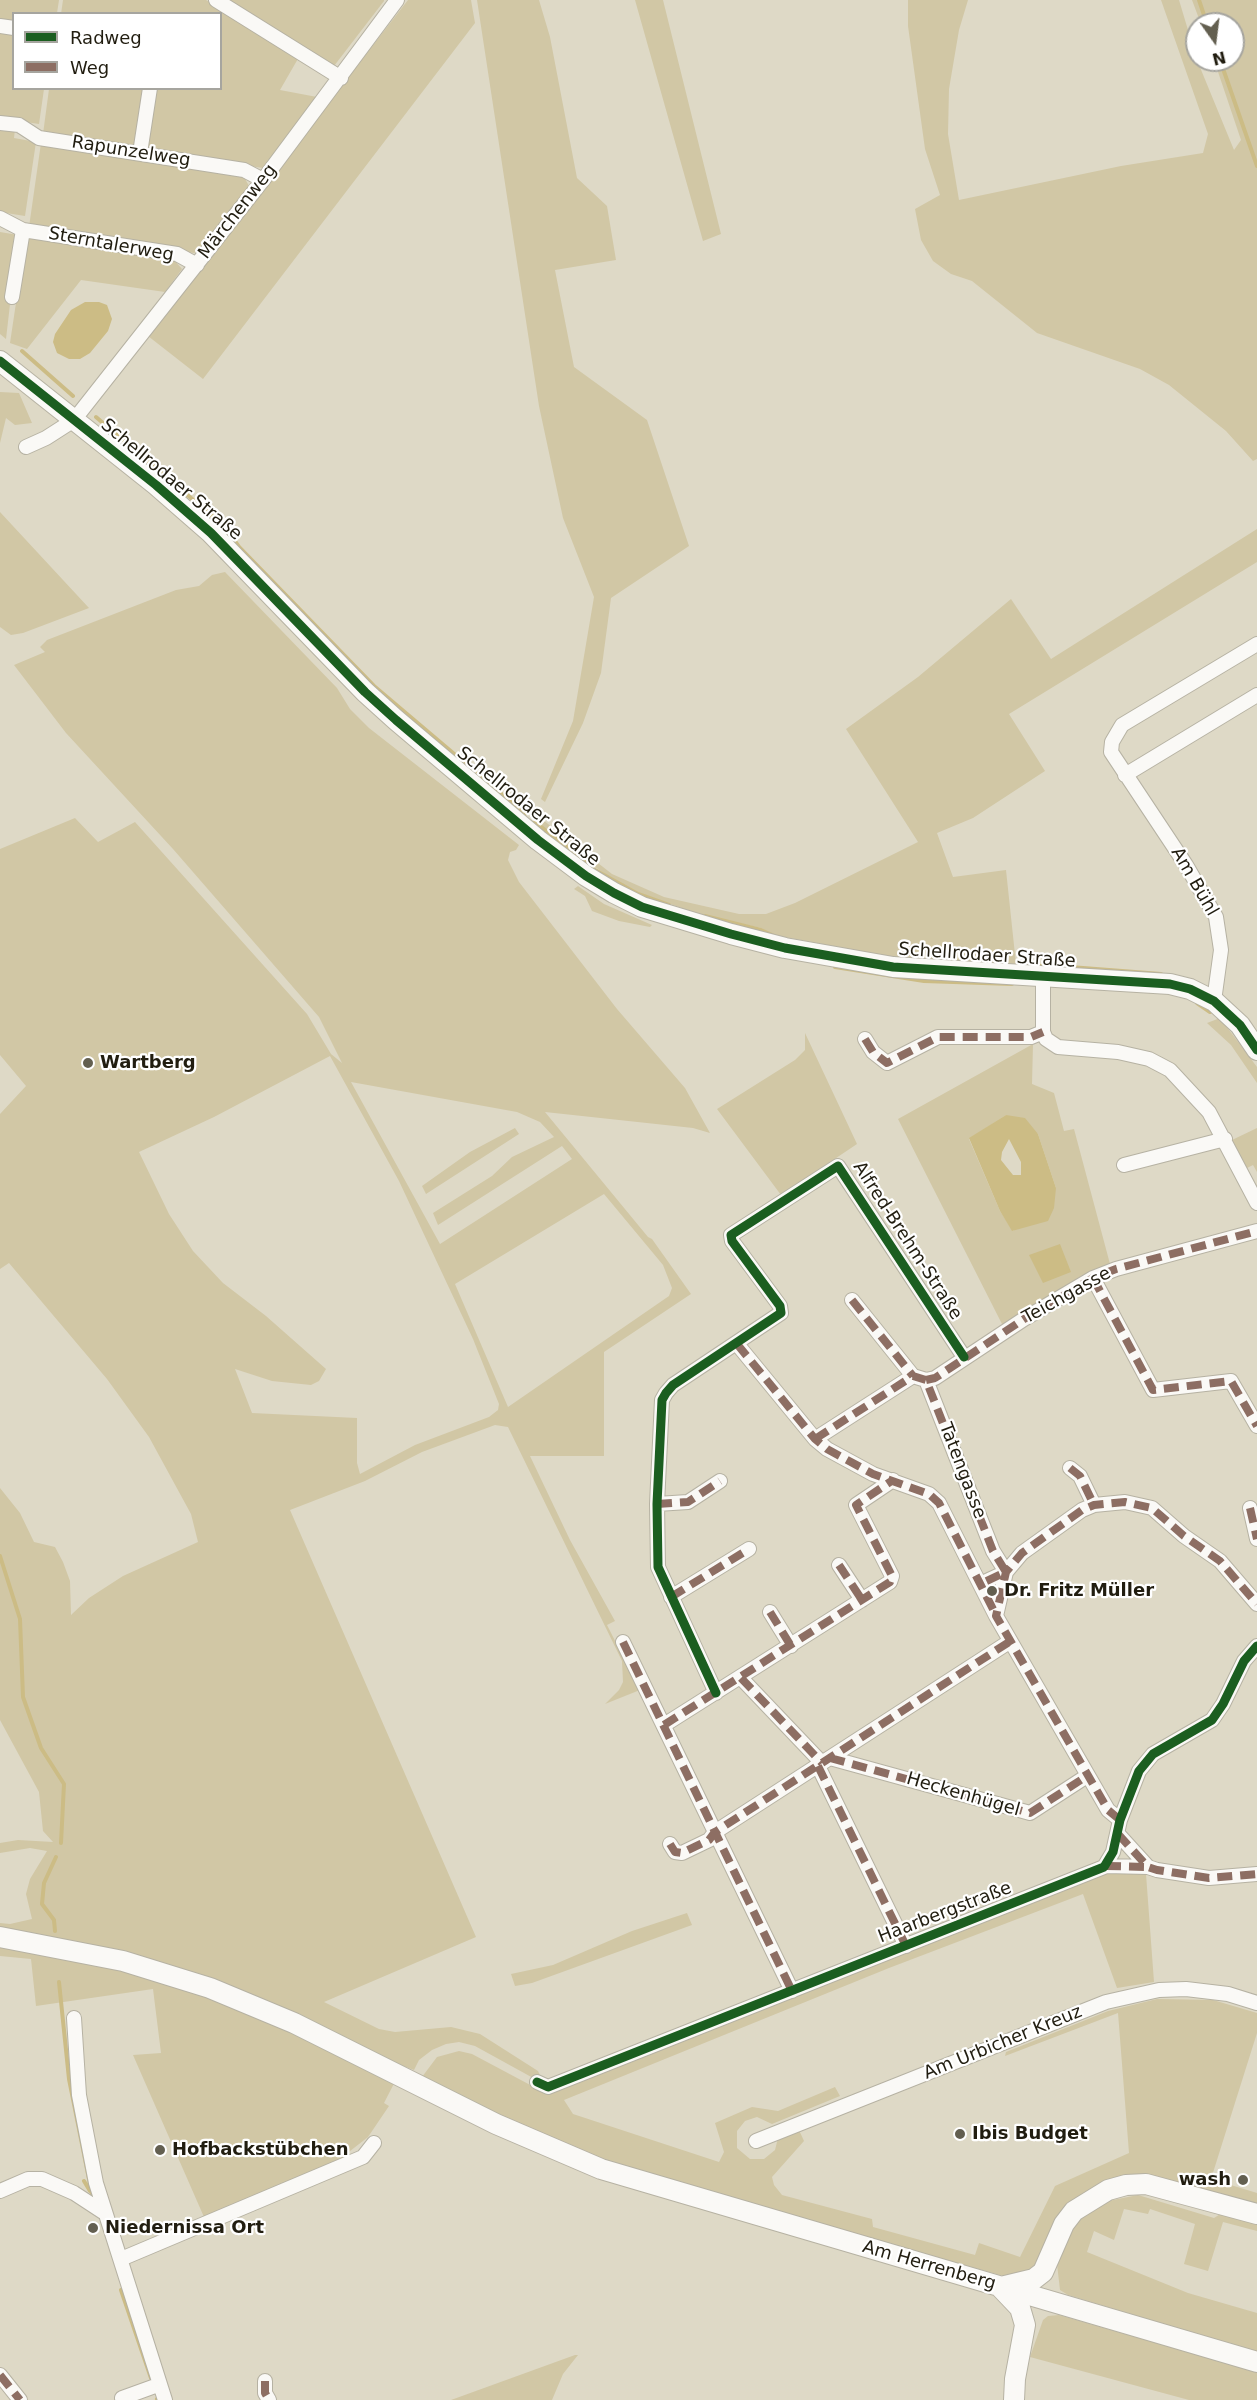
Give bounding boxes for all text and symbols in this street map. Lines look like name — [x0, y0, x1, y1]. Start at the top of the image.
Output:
legend — [12, 12, 222, 90]
north arrow — [1185, 12, 1245, 72]
text: Radweg — [70, 27, 142, 48]
text: N — [1210, 47, 1228, 69]
text: Weg — [70, 57, 109, 78]
street label: Rapunzelweg — [70, 132, 192, 172]
street label: Märchenweg — [194, 160, 282, 264]
street label: Sterntalerweg — [47, 223, 175, 267]
street label: Schellrodaer Straße — [96, 415, 246, 545]
street label: Schellrodaer Straße — [452, 743, 604, 871]
street label: Am Bühl — [1166, 844, 1222, 920]
street label: Schellrodaer Straße — [898, 939, 1076, 973]
place label: Wartberg — [100, 1052, 196, 1074]
marker: Wartberg — [81, 1056, 95, 1070]
street label: Alfred-Brehm-Straße — [848, 1158, 966, 1324]
street label: Teichgasse — [1019, 1263, 1115, 1329]
street label: Tatengasse — [934, 1420, 990, 1522]
place label: Dr. Fritz Müller — [1004, 1580, 1154, 1602]
marker: Dr. Fritz Müller — [985, 1584, 999, 1598]
street label: Heckenhügel — [904, 1768, 1022, 1822]
street label: Haarbergstraße — [875, 1878, 1015, 1948]
street label: Am Urbicher Kreuz — [921, 2001, 1085, 2085]
place label: Ibis Budget — [972, 2123, 1088, 2145]
marker: Ibis Budget — [953, 2127, 967, 2141]
place label: Hofbackstübchen — [172, 2139, 348, 2161]
marker: Hofbackstübchen — [153, 2143, 167, 2157]
place label: wash — [1179, 2169, 1231, 2191]
marker: wash — [1236, 2173, 1250, 2187]
place label: Niedernissa Ort — [105, 2217, 264, 2239]
marker: Niedernissa Ort — [86, 2221, 100, 2235]
street label: Am Herrenberg — [860, 2237, 998, 2295]

